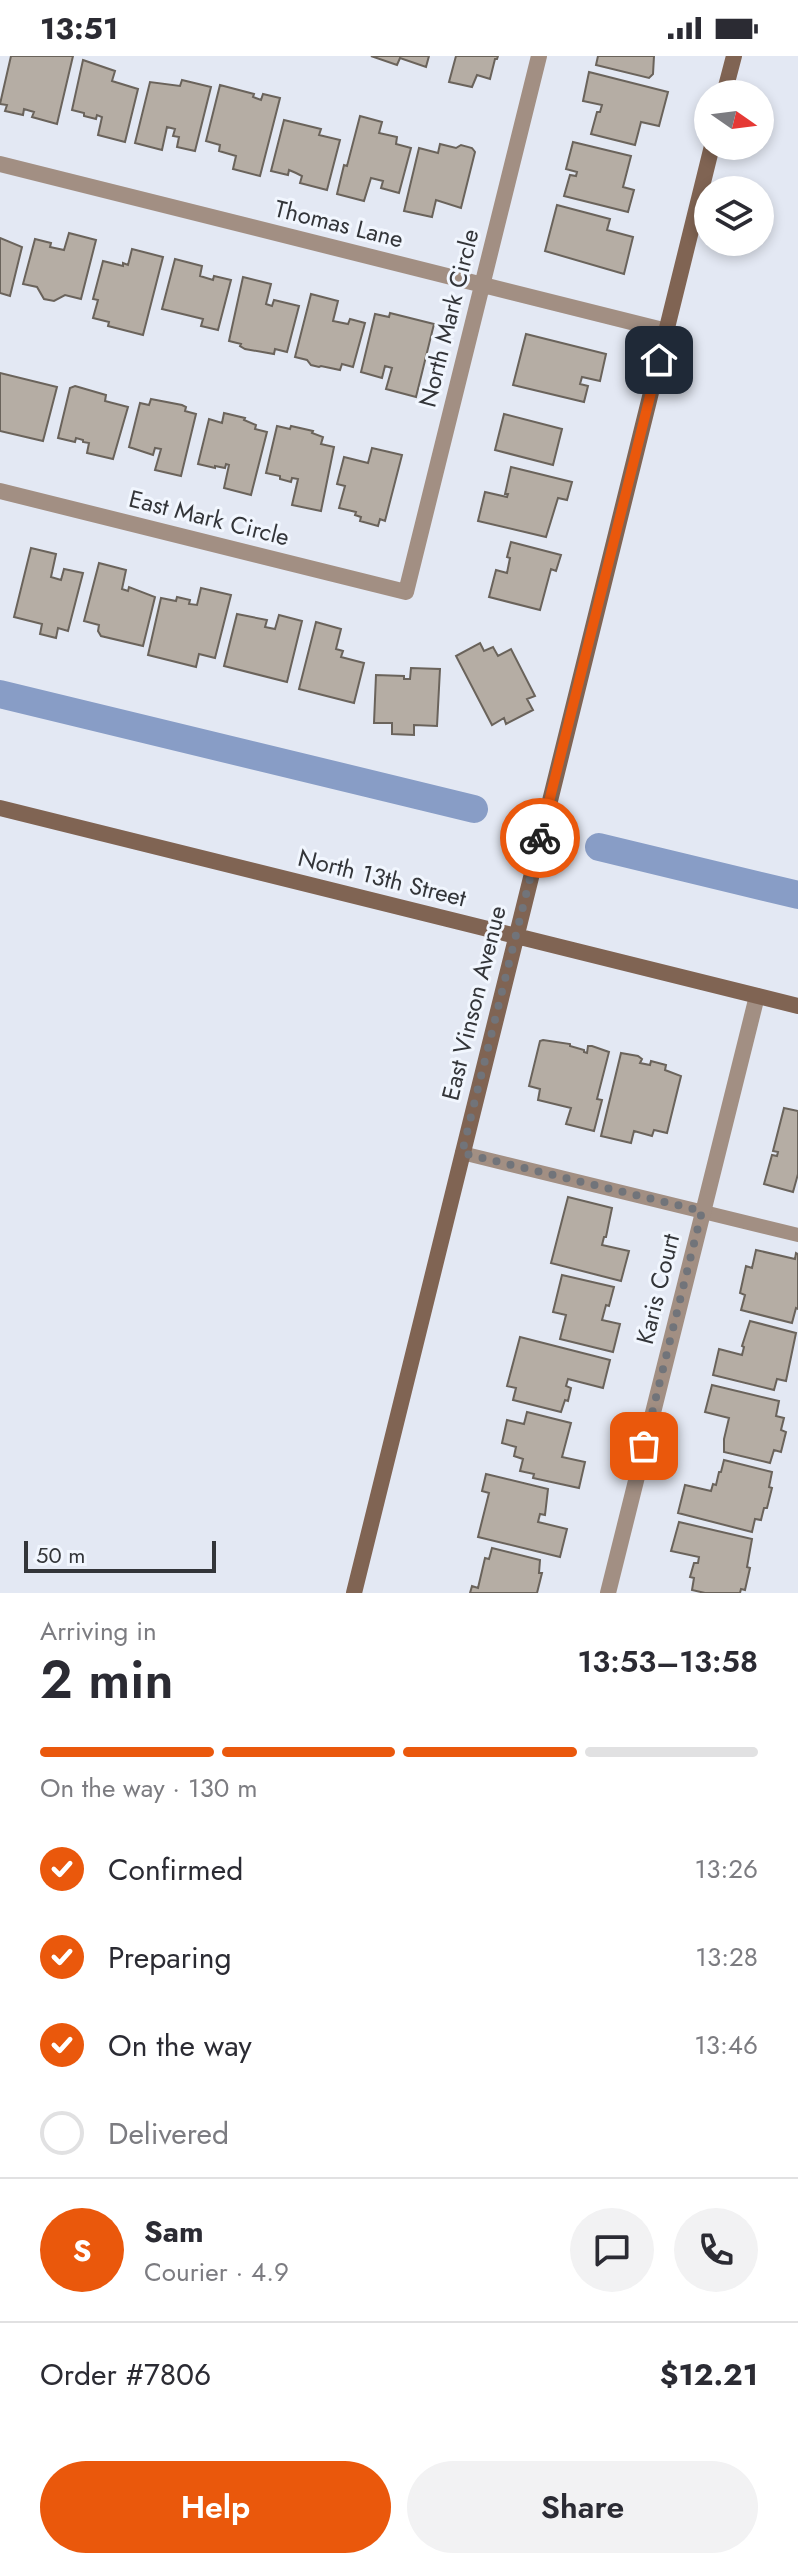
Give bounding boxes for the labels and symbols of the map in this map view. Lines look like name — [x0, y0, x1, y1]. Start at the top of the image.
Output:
north arrow — [694, 80, 774, 160]
street label: Thomas Lane — [271, 191, 407, 256]
street label: North Mark Circle — [409, 225, 488, 411]
pin — [625, 326, 693, 394]
street label: East Mark Circle — [125, 481, 293, 554]
courier — [500, 798, 580, 878]
street label: North 13th Street — [294, 840, 470, 915]
street label: East Vinson Avenue — [432, 902, 515, 1104]
street label: Karis Court — [627, 1230, 688, 1348]
pin — [610, 1412, 678, 1480]
scale bar — [24, 1537, 216, 1573]

